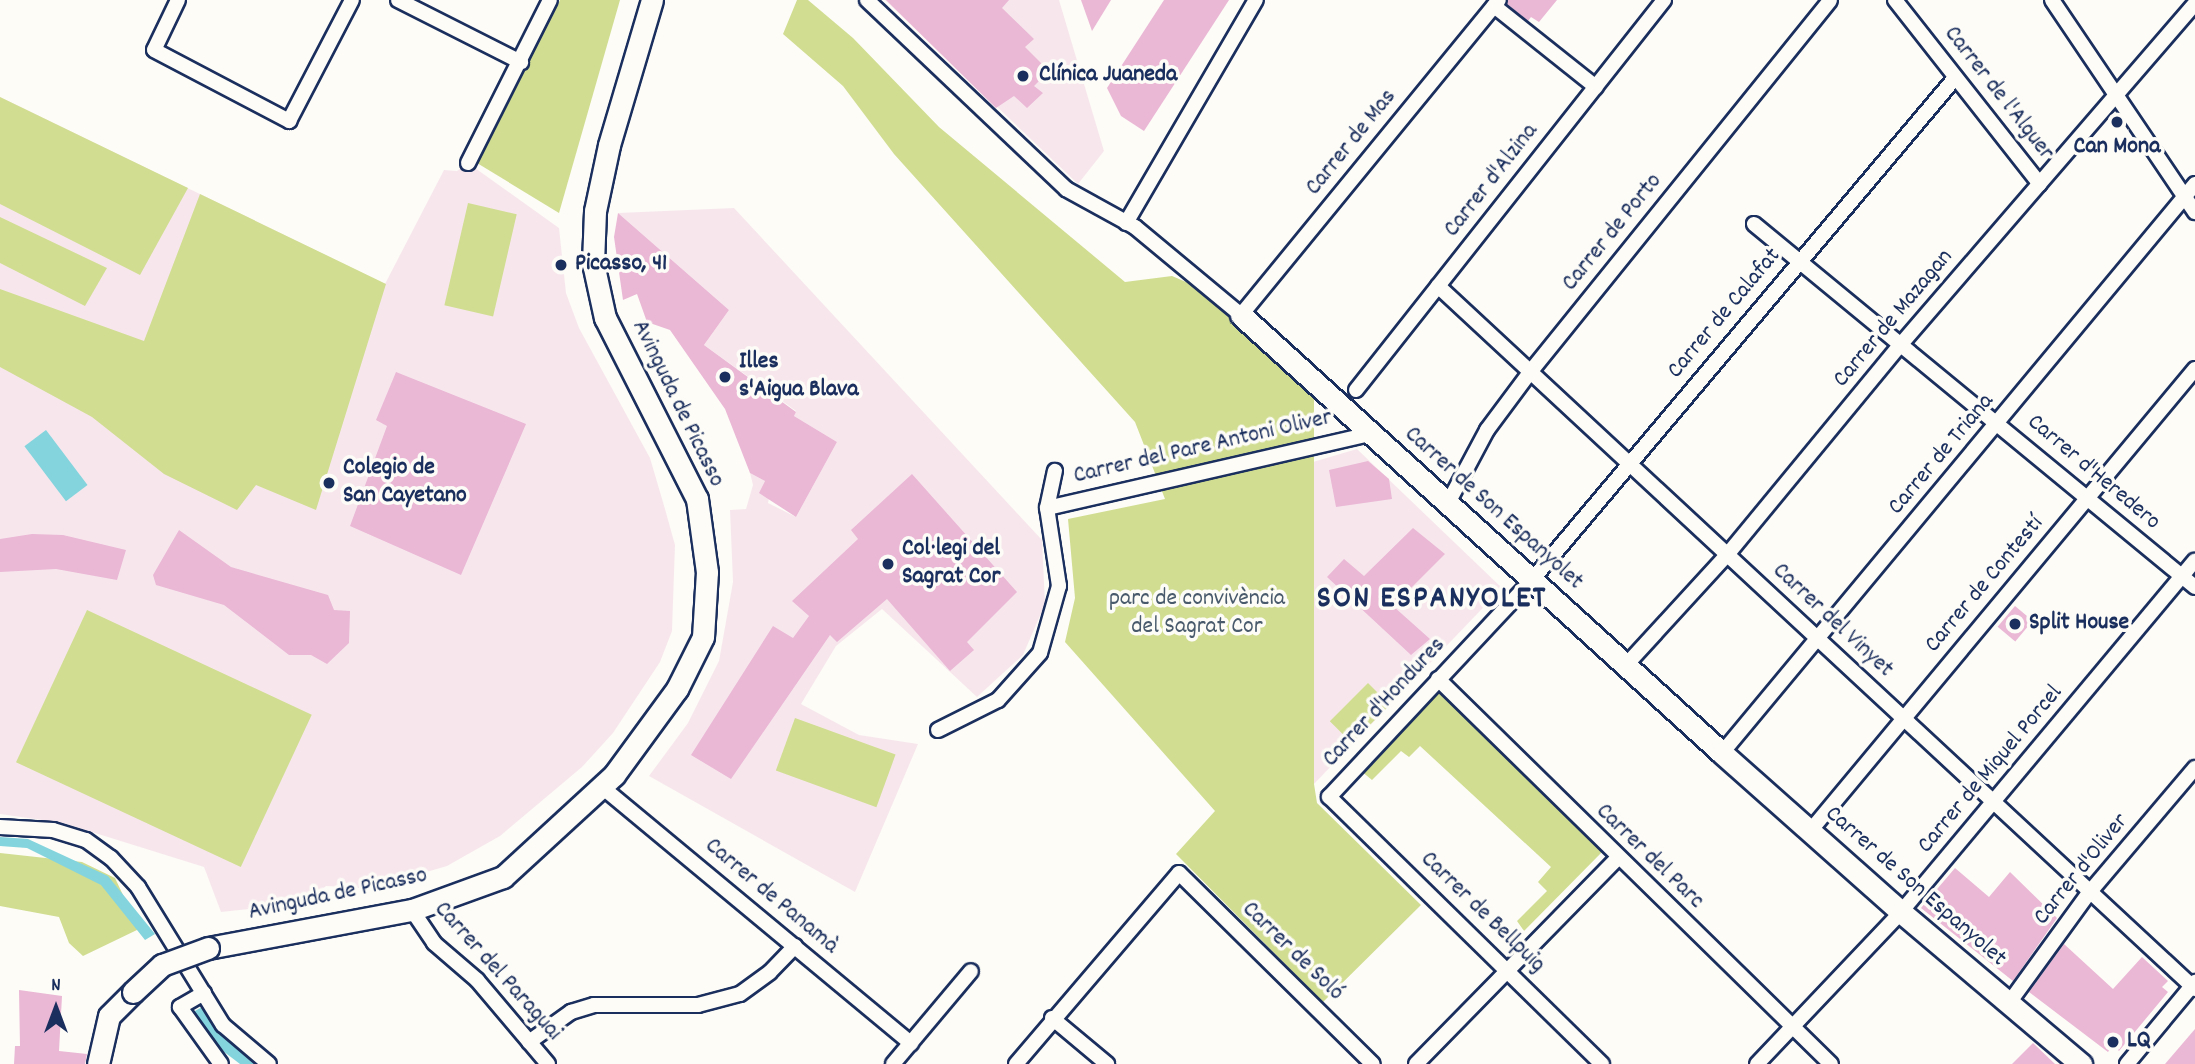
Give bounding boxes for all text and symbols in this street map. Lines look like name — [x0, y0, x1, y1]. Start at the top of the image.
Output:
street label: Carrer de l'Alguer — [1937, 21, 2059, 167]
place label: Clínica Juaneda — [1039, 62, 1177, 90]
marker: Clínica Juaneda — [1013, 66, 1033, 86]
street label: Carrer de Mas — [1300, 84, 1404, 202]
marker: Can Mona — [2109, 114, 2125, 130]
street label: Carrer d'Alzina — [1439, 118, 1545, 244]
place label: Can Mona — [2074, 134, 2160, 162]
street label: Carrer de Porto — [1557, 168, 1669, 298]
street label: Carrer de Calafat — [1662, 243, 1788, 385]
street label: Carrer de Mazagan — [1828, 244, 1960, 394]
place label: Picasso, 41 — [575, 251, 667, 279]
marker: Picasso, 41 — [553, 257, 569, 273]
street label: Avinguda de Picasso — [624, 316, 730, 492]
place label: Illes s'Aigua Blava — [739, 349, 859, 405]
marker: Illes s'Aigua Blava — [717, 369, 733, 385]
street label: Carrer de Triana — [1883, 388, 2001, 522]
street label: Carrer del Pare Antoni Oliver — [1071, 404, 1335, 492]
street label: Carrer d'Heredero — [2020, 409, 2166, 537]
street label: Carrer de Son Espanyolet — [1398, 421, 1588, 597]
place label: Colegio de San Cayetano — [343, 455, 467, 511]
marker: Colegio de San Cayetano — [321, 475, 337, 491]
street label: Carrer de Contestí — [1919, 511, 2051, 659]
place label: Col·legi del Sagrat Cor — [902, 536, 1000, 592]
marker: Col·legi del Sagrat Cor — [880, 556, 896, 572]
street label: Carrer del Vinyet — [1765, 558, 1899, 684]
district label: SON ESPANYOLET — [1318, 581, 1546, 619]
park label: parc de convivència del Sagrat Cor — [1109, 586, 1285, 642]
place label: Split House — [2029, 610, 2129, 638]
marker: Split House — [2007, 616, 2023, 632]
street label: Carrer d'Hondures — [1317, 632, 1453, 774]
street label: Carrer de Miquel Porcel — [1912, 680, 2070, 860]
street label: Carrer del Parc — [1589, 798, 1709, 916]
street label: Carrer de Son Espanyolet — [1818, 800, 2012, 974]
street label: Carrer d'Oliver — [2028, 808, 2136, 932]
street label: Carrer de Panamà — [698, 833, 844, 961]
street label: Carrer de Bellpuig — [1413, 846, 1551, 980]
street label: Avinguda de Picasso — [246, 862, 430, 928]
street label: Carrer del Paraguai — [427, 896, 567, 1048]
street label: Carrer de Soló — [1235, 896, 1349, 1008]
north arrow — [21, 973, 91, 1043]
text: N — [51, 973, 61, 1000]
place label: LQ — [2127, 1028, 2151, 1056]
marker: LQ — [2105, 1034, 2121, 1050]

